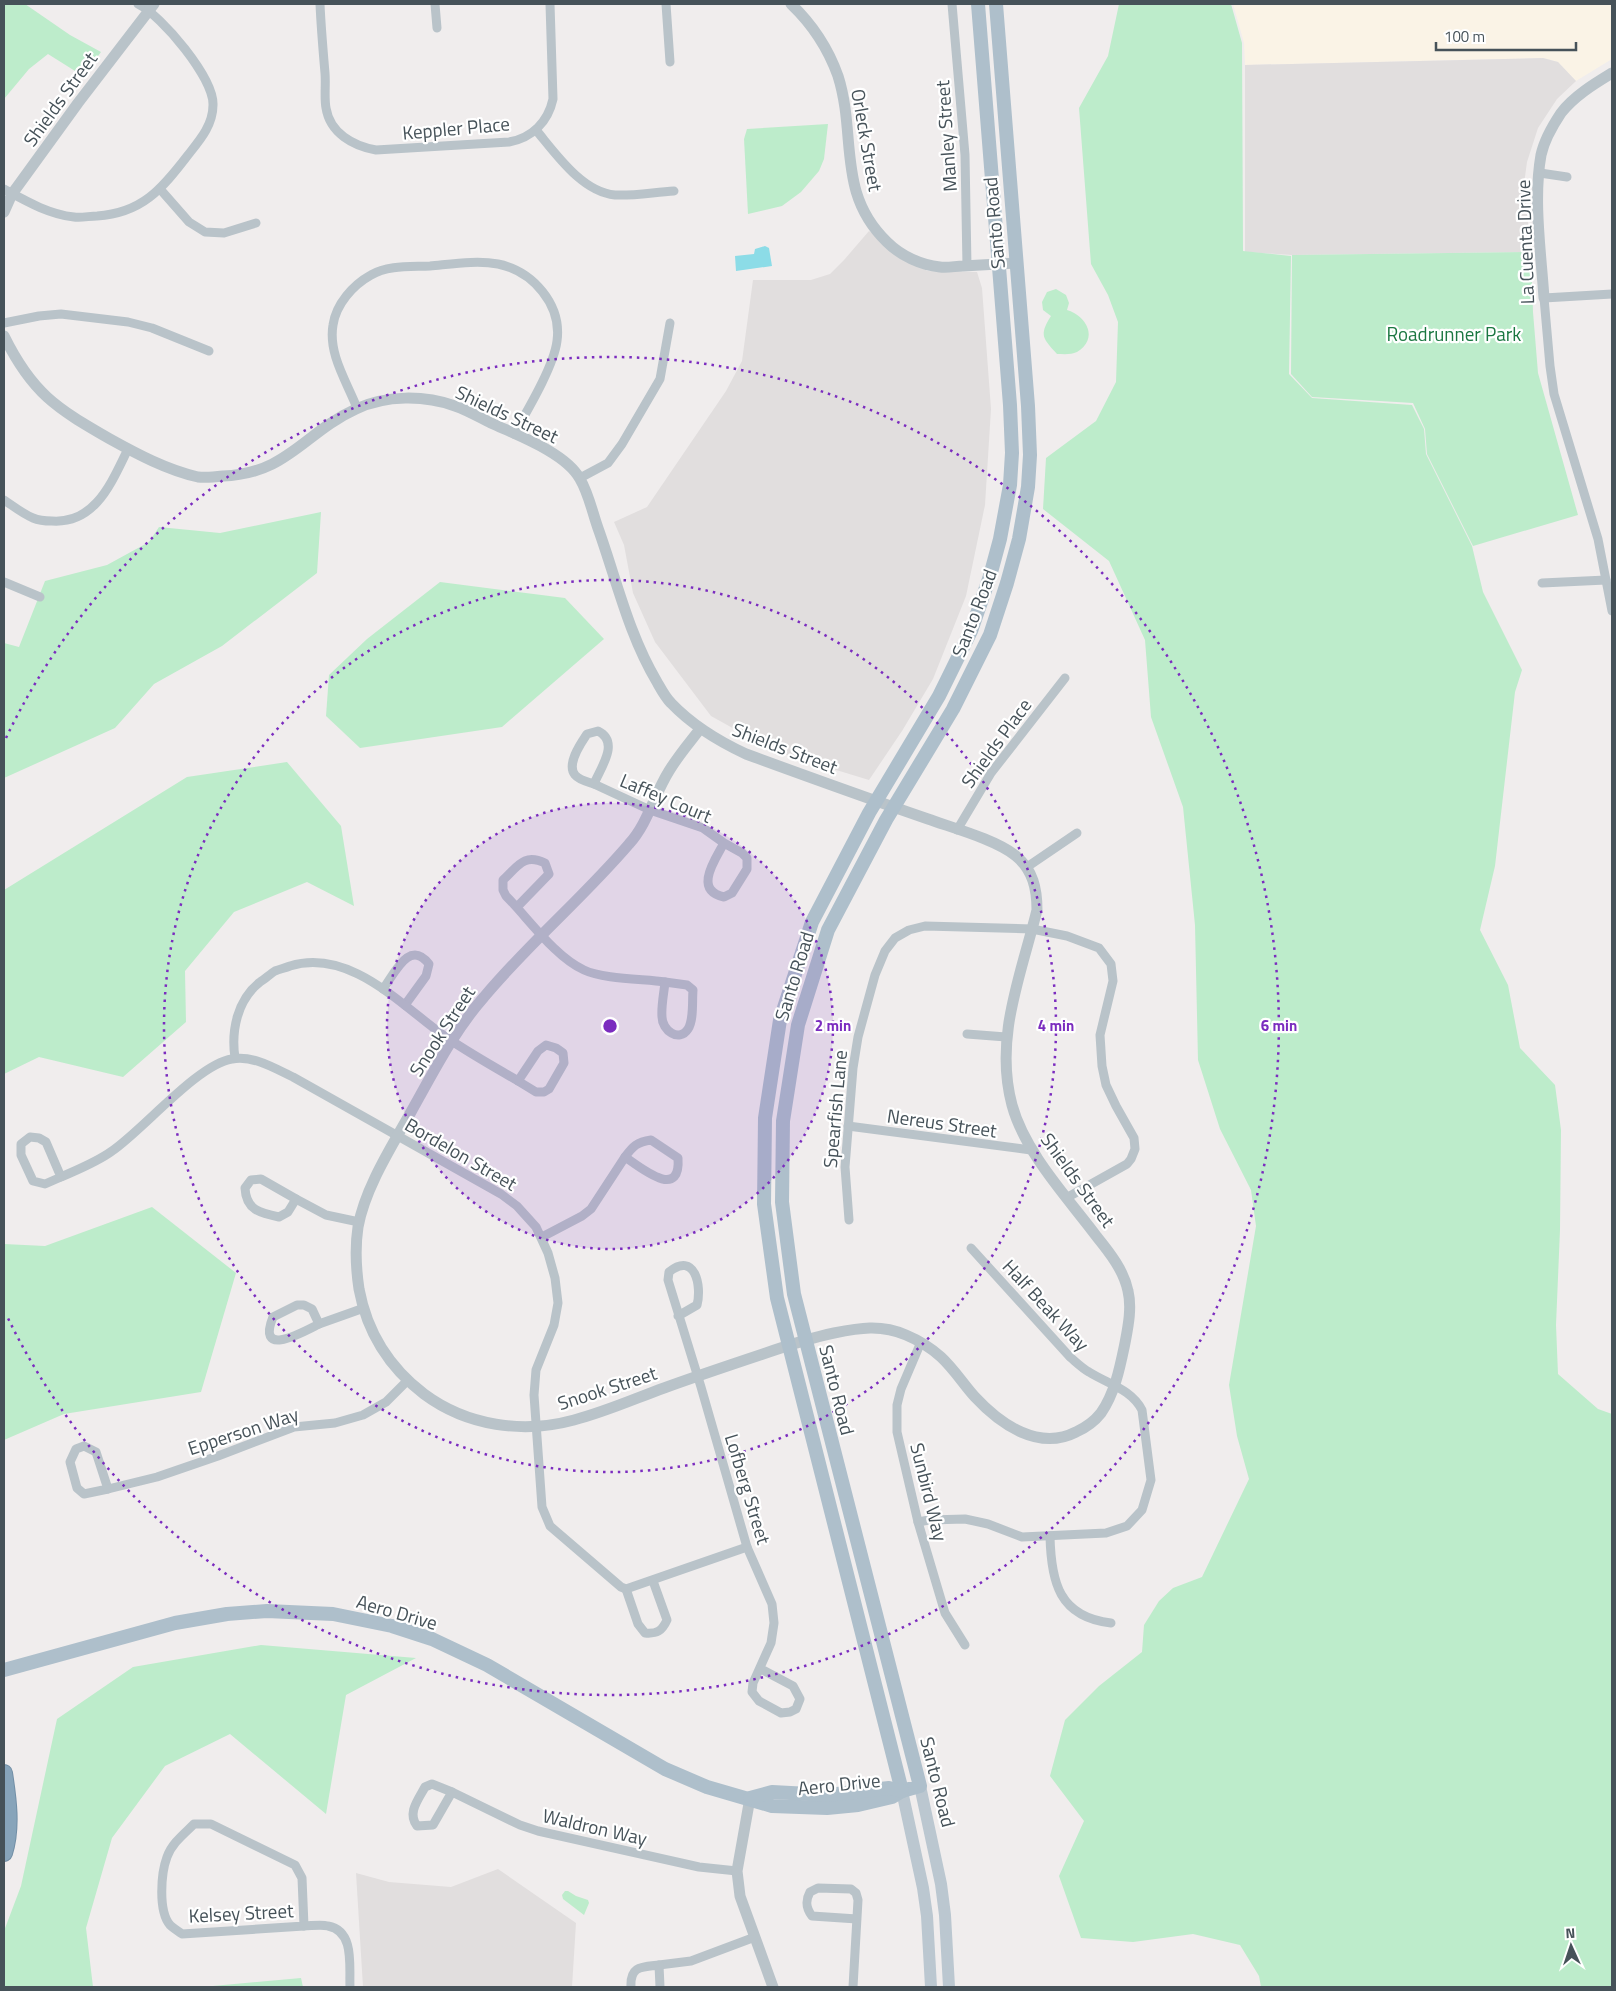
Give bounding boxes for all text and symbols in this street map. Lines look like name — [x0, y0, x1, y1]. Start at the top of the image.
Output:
scale bar — [1436, 20, 1576, 52]
text: 100 m — [1444, 25, 1485, 48]
street label: Shields Street — [15, 45, 104, 152]
street label: Manley Street — [927, 79, 964, 193]
street label: Orleck Street — [844, 86, 891, 194]
street label: Keppler Place — [401, 108, 511, 147]
street label: Santo Road — [975, 176, 1012, 270]
street label: La Cuenta Drive — [1508, 179, 1541, 305]
park label: Roadrunner Park — [1387, 319, 1521, 348]
street label: Shields Street — [451, 377, 564, 450]
street label: Santo Road — [944, 565, 1004, 661]
street label: Shields Place — [953, 692, 1038, 794]
street label: Shields Street — [728, 714, 842, 781]
street label: Laffey Court — [616, 765, 717, 830]
street label: Santo Road — [766, 928, 821, 1024]
street label: Snook Street — [401, 979, 482, 1082]
text: 2 min — [815, 1014, 851, 1037]
text: 4 min — [1038, 1014, 1074, 1037]
text: 6 min — [1261, 1014, 1297, 1037]
centre of rings — [601, 1017, 619, 1035]
street label: Spearfish Lane — [815, 1049, 854, 1169]
street label: Nereus Street — [885, 1100, 999, 1145]
street label: Bordelon Street — [400, 1110, 523, 1198]
street label: Shields Street — [1034, 1126, 1123, 1233]
street label: Half Beak Way — [996, 1252, 1097, 1357]
street label: Santo Road — [812, 1342, 863, 1438]
street label: Snook Street — [553, 1358, 661, 1417]
street label: Epperson Way — [184, 1399, 302, 1462]
street label: Lofberg Street — [718, 1430, 779, 1548]
street label: Sunbird Way — [903, 1440, 956, 1544]
street label: Aero Drive — [353, 1586, 441, 1637]
street label: Santo Road — [913, 1734, 964, 1830]
street label: Aero Drive — [796, 1765, 882, 1802]
street label: Waldron Way — [540, 1800, 650, 1853]
street label: Kelsey Street — [188, 1895, 295, 1930]
north arrow — [1546, 1921, 1596, 1971]
text: N — [1565, 1922, 1576, 1943]

